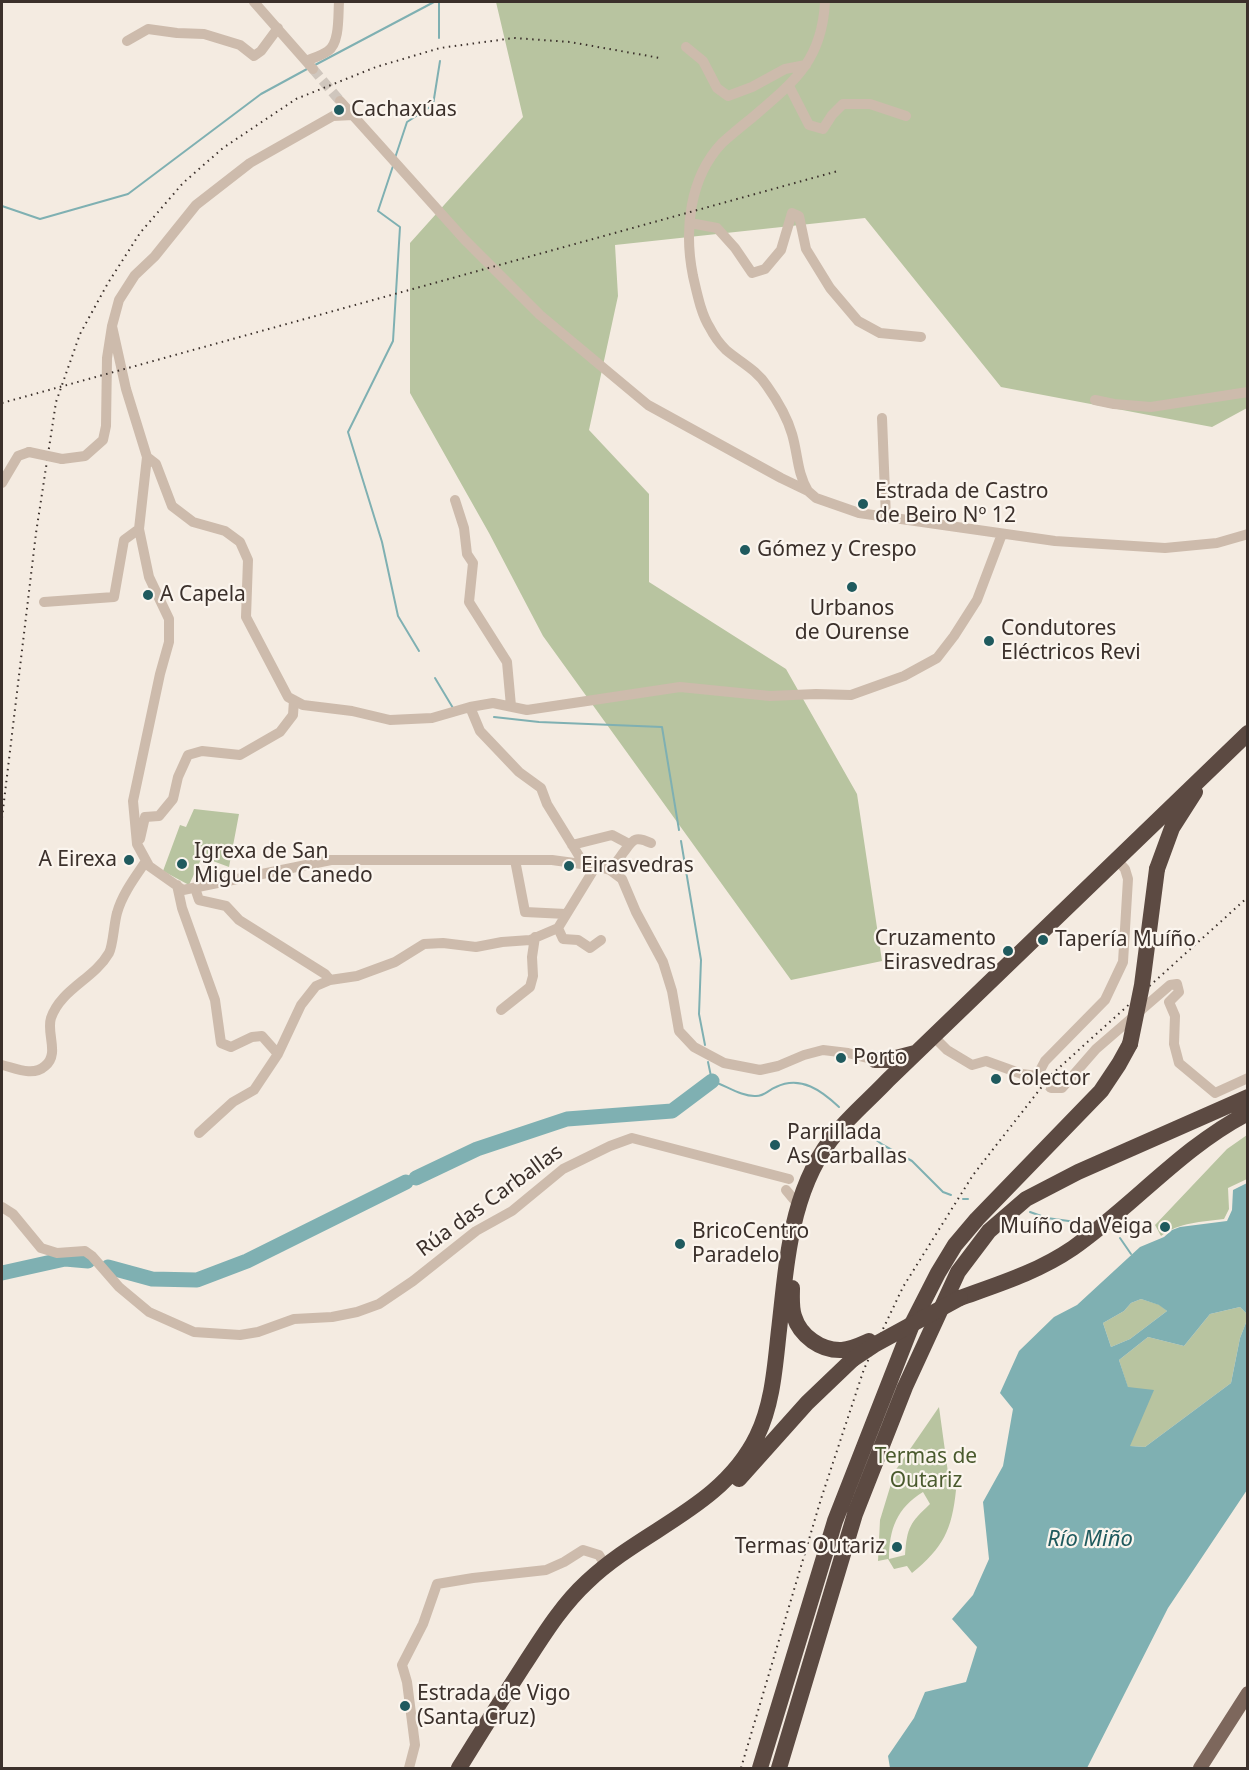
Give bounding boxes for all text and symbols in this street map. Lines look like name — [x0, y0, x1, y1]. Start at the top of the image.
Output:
place label: Cachaxúas — [351, 97, 457, 123]
marker: Cachaxúas — [332, 103, 346, 117]
place label: Estrada de Castro de Beiro Nº 12 — [875, 479, 1048, 529]
marker: Estrada de Castro de Beiro Nº 12 — [856, 497, 870, 511]
place label: Gómez y Crespo — [757, 537, 917, 563]
marker: Gómez y Crespo — [738, 543, 752, 557]
marker: Urbanos de Ourense — [845, 580, 859, 594]
place label: A Capela — [160, 582, 246, 608]
marker: A Capela — [141, 588, 155, 602]
place label: Urbanos de Ourense — [795, 596, 909, 646]
place label: Condutores Eléctricos Revi — [1001, 616, 1141, 666]
marker: Condutores Eléctricos Revi — [982, 634, 996, 648]
place label: Igrexa de San Miguel de Canedo — [194, 839, 373, 889]
place label: A Eirexa — [38, 847, 117, 873]
marker: A Eirexa — [122, 853, 136, 867]
place label: Eirasvedras — [581, 853, 694, 879]
marker: Igrexa de San Miguel de Canedo — [175, 857, 189, 871]
marker: Eirasvedras — [562, 859, 576, 873]
place label: Cruzamento Eirasvedras — [875, 926, 996, 976]
place label: Tapería Muíño — [1055, 927, 1196, 953]
marker: Tapería Muíño — [1036, 933, 1050, 947]
marker: Cruzamento Eirasvedras — [1001, 944, 1015, 958]
place label: Porto — [853, 1045, 907, 1071]
marker: Porto — [834, 1051, 848, 1065]
place label: Colector — [1008, 1066, 1090, 1092]
marker: Colector — [989, 1072, 1003, 1086]
place label: Parrillada As Carballas — [787, 1120, 907, 1170]
marker: Parrillada As Carballas — [768, 1138, 782, 1152]
street label: Rúa das Carballas — [412, 1139, 568, 1263]
place label: Muíño da Veiga — [1000, 1214, 1153, 1240]
place label: BricoCentro Paradelo — [692, 1219, 809, 1269]
marker: Muíño da Veiga — [1158, 1220, 1172, 1234]
marker: BricoCentro Paradelo — [673, 1237, 687, 1251]
park label: Termas de Outariz — [875, 1444, 977, 1494]
water label: Río Miño — [1047, 1527, 1133, 1553]
place label: Termas Outariz — [735, 1534, 885, 1560]
marker: Termas Outariz — [890, 1540, 904, 1554]
place label: Estrada de Vigo (Santa Cruz) — [417, 1681, 570, 1731]
marker: Estrada de Vigo (Santa Cruz) — [398, 1699, 412, 1713]

